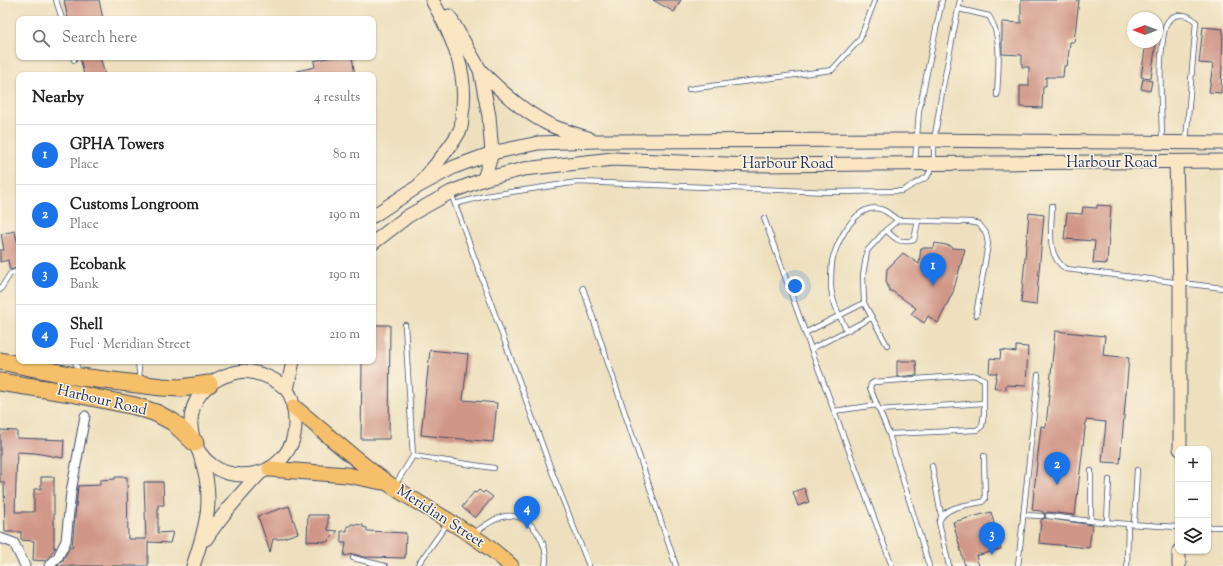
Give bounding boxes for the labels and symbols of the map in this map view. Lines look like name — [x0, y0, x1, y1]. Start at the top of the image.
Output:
north arrow — [1127, 12, 1163, 48]
street label: Harbour Road — [1066, 153, 1158, 174]
street label: Harbour Road — [742, 154, 834, 175]
pin: 1 — [920, 253, 946, 286]
your location — [785, 276, 805, 296]
street label: Harbour Road — [55, 380, 150, 422]
pin: 2 — [1044, 452, 1070, 485]
street label: Meridian Street — [392, 481, 488, 553]
pin: 4 — [514, 496, 540, 529]
pin: 3 — [979, 522, 1005, 555]

